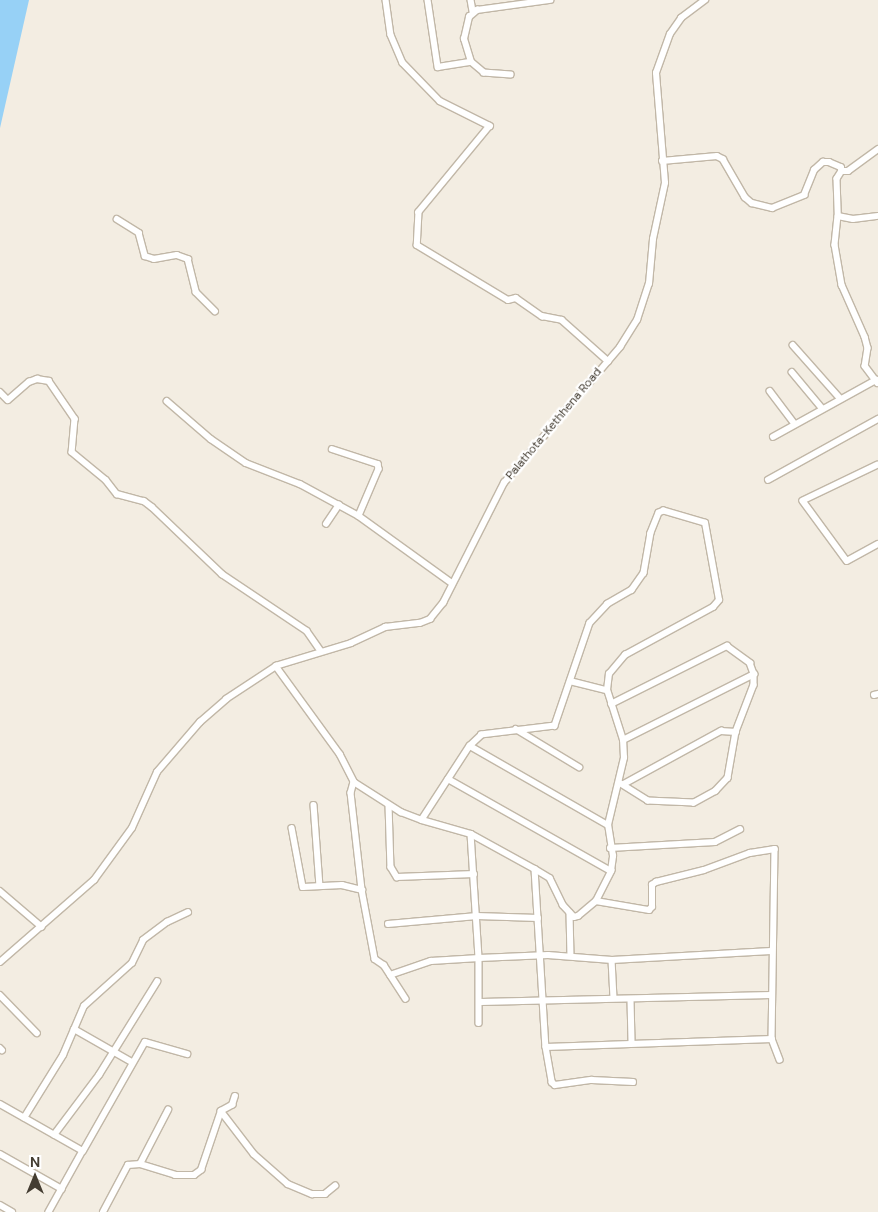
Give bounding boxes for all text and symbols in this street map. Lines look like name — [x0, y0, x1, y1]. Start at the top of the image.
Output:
street label: Palathota-Kethhena Road — [503, 365, 605, 483]
north arrow — [10, 1152, 60, 1202]
text: N — [30, 1153, 40, 1171]

